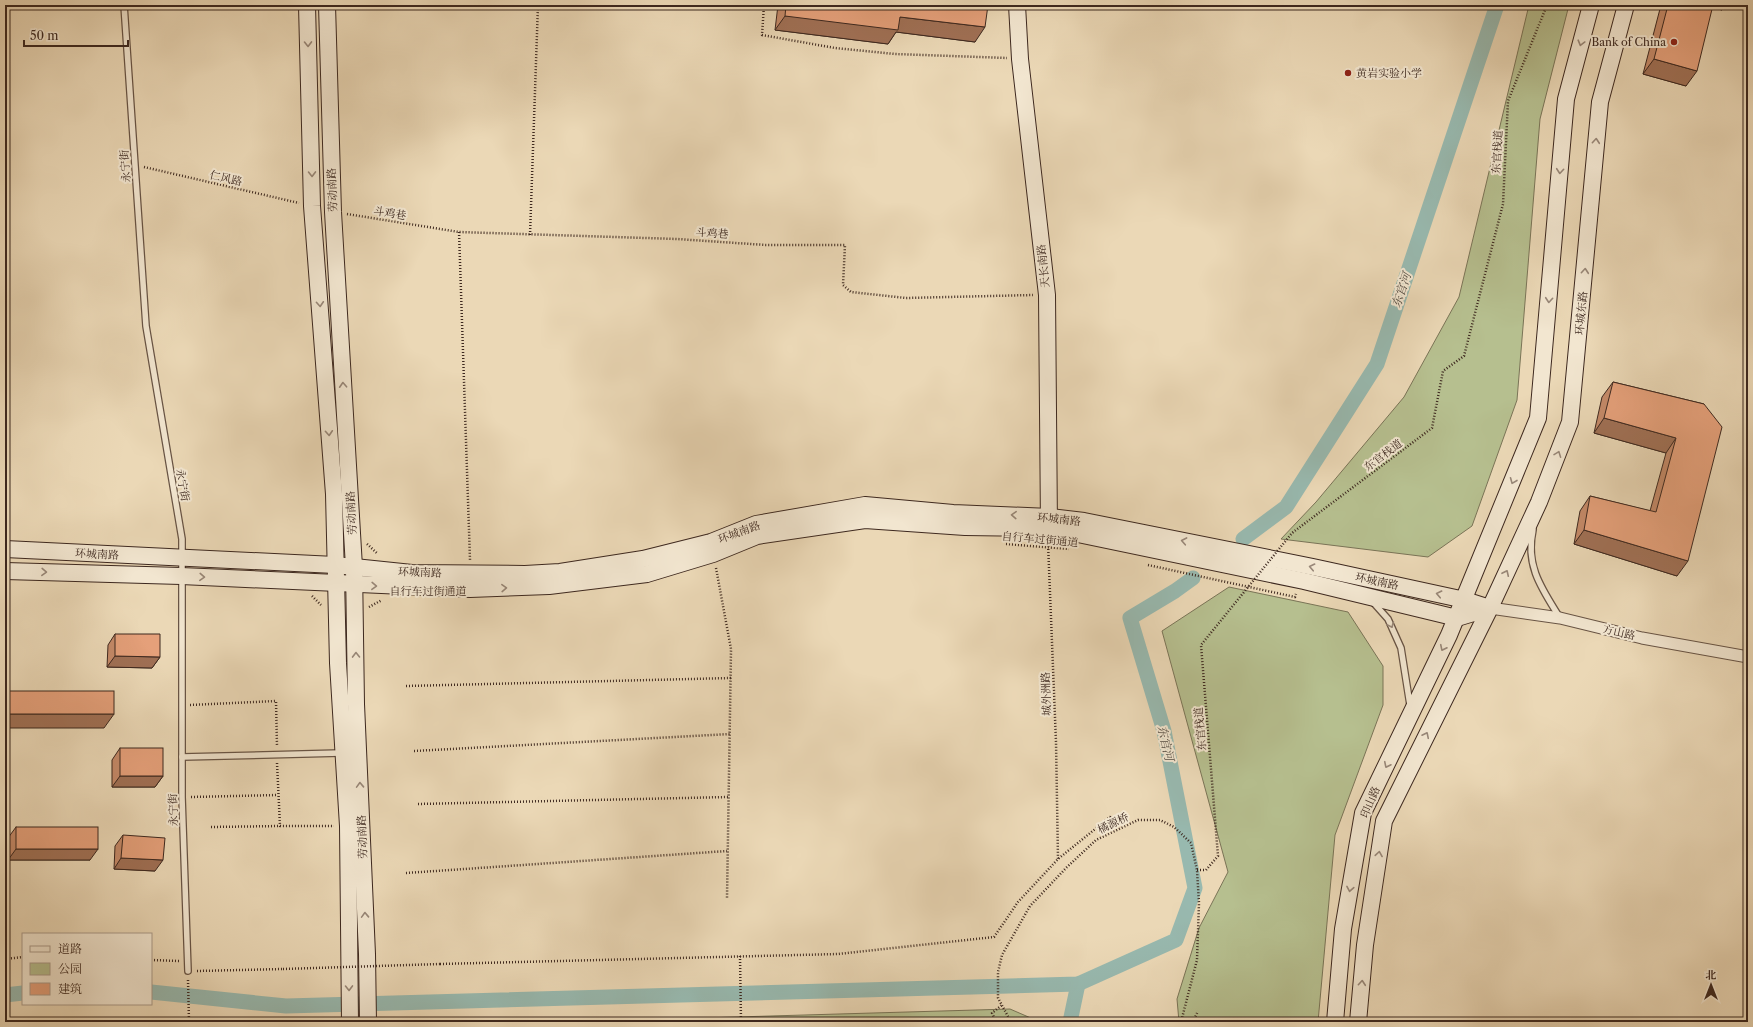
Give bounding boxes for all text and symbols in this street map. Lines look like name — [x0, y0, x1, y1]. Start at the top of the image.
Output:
scale bar — [24, 22, 128, 48]
text: 50 m — [30, 28, 59, 43]
place label: Bank of China — [1592, 35, 1666, 49]
marker: Bank of China — [1669, 37, 1679, 47]
one-way arrow — [1577, 39, 1586, 46]
one-way arrow — [304, 41, 313, 47]
place label: 黄岩实验小学 — [1356, 66, 1422, 80]
marker: 黄岩实验小学 — [1343, 68, 1353, 78]
street label: 东官栈道 — [1489, 130, 1505, 174]
one-way arrow — [1592, 138, 1601, 144]
street label: 永宁街 — [117, 149, 133, 183]
street label: 仁风路 — [208, 167, 244, 189]
street label: 劳动南路 — [324, 168, 340, 212]
one-way arrow — [1556, 168, 1565, 174]
one-way arrow — [307, 171, 316, 177]
street label: 斗鸡巷 — [373, 204, 407, 222]
street label: 斗鸡巷 — [695, 225, 729, 241]
street label: 天长南路 — [1034, 243, 1052, 289]
one-way arrow — [1580, 268, 1589, 274]
water label: 东官河 — [1388, 269, 1415, 309]
street label: 环城东路 — [1572, 290, 1590, 336]
one-way arrow — [1544, 297, 1553, 303]
one-way arrow — [315, 301, 324, 307]
one-way arrow — [339, 382, 348, 388]
one-way arrow — [325, 430, 334, 436]
street label: 东官栈道 — [1361, 436, 1405, 474]
one-way arrow — [1553, 450, 1561, 457]
street label: 永宁街 — [173, 468, 193, 502]
one-way arrow — [1510, 477, 1518, 484]
street label: 劳动南路 — [343, 491, 359, 535]
street label: 环城南路 — [1036, 510, 1082, 528]
one-way arrow — [1011, 511, 1017, 520]
street label: 环城南路 — [716, 518, 762, 546]
street label: 自行车过街通道 — [1001, 529, 1079, 549]
one-way arrow — [1181, 538, 1187, 546]
street label: 环城南路 — [75, 546, 119, 562]
one-way arrow — [1308, 563, 1315, 571]
street label: 环城南路 — [398, 564, 442, 580]
one-way arrow — [41, 568, 47, 577]
street label: 环城南路 — [1354, 570, 1400, 592]
one-way arrow — [1501, 570, 1509, 577]
one-way arrow — [199, 573, 205, 582]
one-way arrow — [371, 581, 377, 590]
street label: 自行车过街通道 — [390, 584, 467, 598]
one-way arrow — [501, 584, 507, 592]
one-way arrow — [1436, 591, 1442, 599]
one-way arrow — [1386, 621, 1394, 629]
street label: 方山路 — [1601, 621, 1637, 643]
one-way arrow — [1440, 644, 1448, 651]
one-way arrow — [351, 652, 360, 658]
street label: 城外洲路 — [1038, 672, 1054, 716]
street label: 东官栈道 — [1191, 706, 1209, 752]
water label: 东官河 — [1155, 724, 1178, 764]
one-way arrow — [1421, 731, 1429, 739]
one-way arrow — [1384, 761, 1392, 768]
one-way arrow — [355, 782, 364, 788]
street label: 印山路 — [1357, 784, 1383, 820]
street label: 永宁街 — [165, 793, 181, 827]
street label: 橘源桥 — [1095, 809, 1131, 837]
street label: 劳动南路 — [354, 815, 370, 859]
one-way arrow — [1374, 851, 1383, 857]
one-way arrow — [1346, 885, 1355, 892]
one-way arrow — [361, 912, 369, 918]
legend — [22, 933, 152, 1005]
text: 道路 — [58, 941, 82, 956]
text: 公园 — [58, 961, 82, 976]
north arrow — [1691, 965, 1731, 1005]
text: 北 — [1706, 968, 1717, 982]
one-way arrow — [1357, 980, 1366, 986]
text: 建筑 — [58, 981, 82, 996]
one-way arrow — [345, 985, 353, 991]

